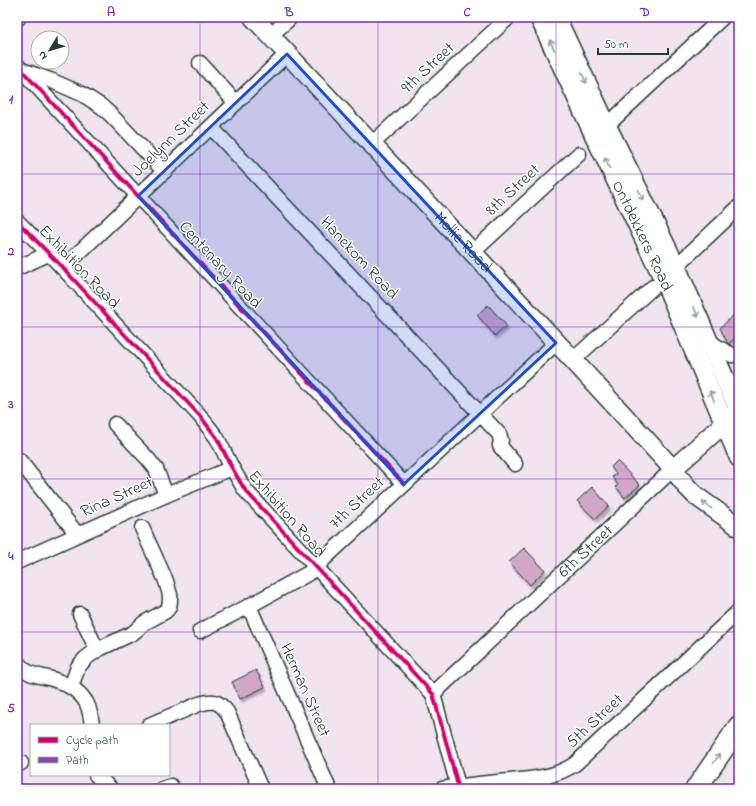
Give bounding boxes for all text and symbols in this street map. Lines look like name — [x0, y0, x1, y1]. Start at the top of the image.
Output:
text: A — [107, 3, 115, 22]
text: B — [284, 3, 294, 22]
text: C — [463, 3, 471, 22]
text: D — [639, 3, 650, 22]
north arrow — [30, 30, 70, 70]
scale bar — [598, 30, 668, 56]
street label: 9th Street — [395, 36, 461, 100]
text: 50 m — [604, 36, 628, 54]
one-way arrow — [548, 40, 555, 52]
text: N — [34, 48, 52, 63]
one-way arrow — [581, 71, 588, 83]
text: 1 — [9, 90, 14, 109]
street label: Joelynn Street — [126, 95, 217, 184]
one-way arrow — [603, 157, 610, 169]
street label: 8th Street — [480, 158, 546, 222]
street label: Ontdekkers Road — [605, 176, 680, 295]
one-way arrow — [638, 188, 645, 200]
street label: Mollie Road — [428, 206, 499, 279]
street label: Hanekom Road — [314, 211, 405, 306]
street label: Centenary Road — [172, 215, 268, 316]
street label: Exhibition Road — [32, 219, 126, 315]
text: 2 — [7, 242, 15, 261]
one-way arrow — [693, 306, 700, 318]
one-way arrow — [708, 391, 716, 403]
text: 3 — [7, 395, 14, 414]
street label: Exhibition Road — [242, 465, 332, 563]
street label: Rina Street — [77, 470, 158, 524]
street label: 7th Street — [324, 471, 391, 535]
one-way arrow — [702, 501, 713, 509]
street label: 6th Street — [552, 518, 619, 584]
text: 4 — [7, 547, 14, 566]
street label: Herman Street — [273, 639, 337, 741]
street label: 5th Street — [561, 688, 630, 754]
text: 5 — [7, 699, 15, 718]
legend — [30, 724, 170, 776]
text: Cycle path — [66, 732, 118, 751]
text: Path — [66, 752, 89, 770]
one-way arrow — [713, 752, 722, 763]

